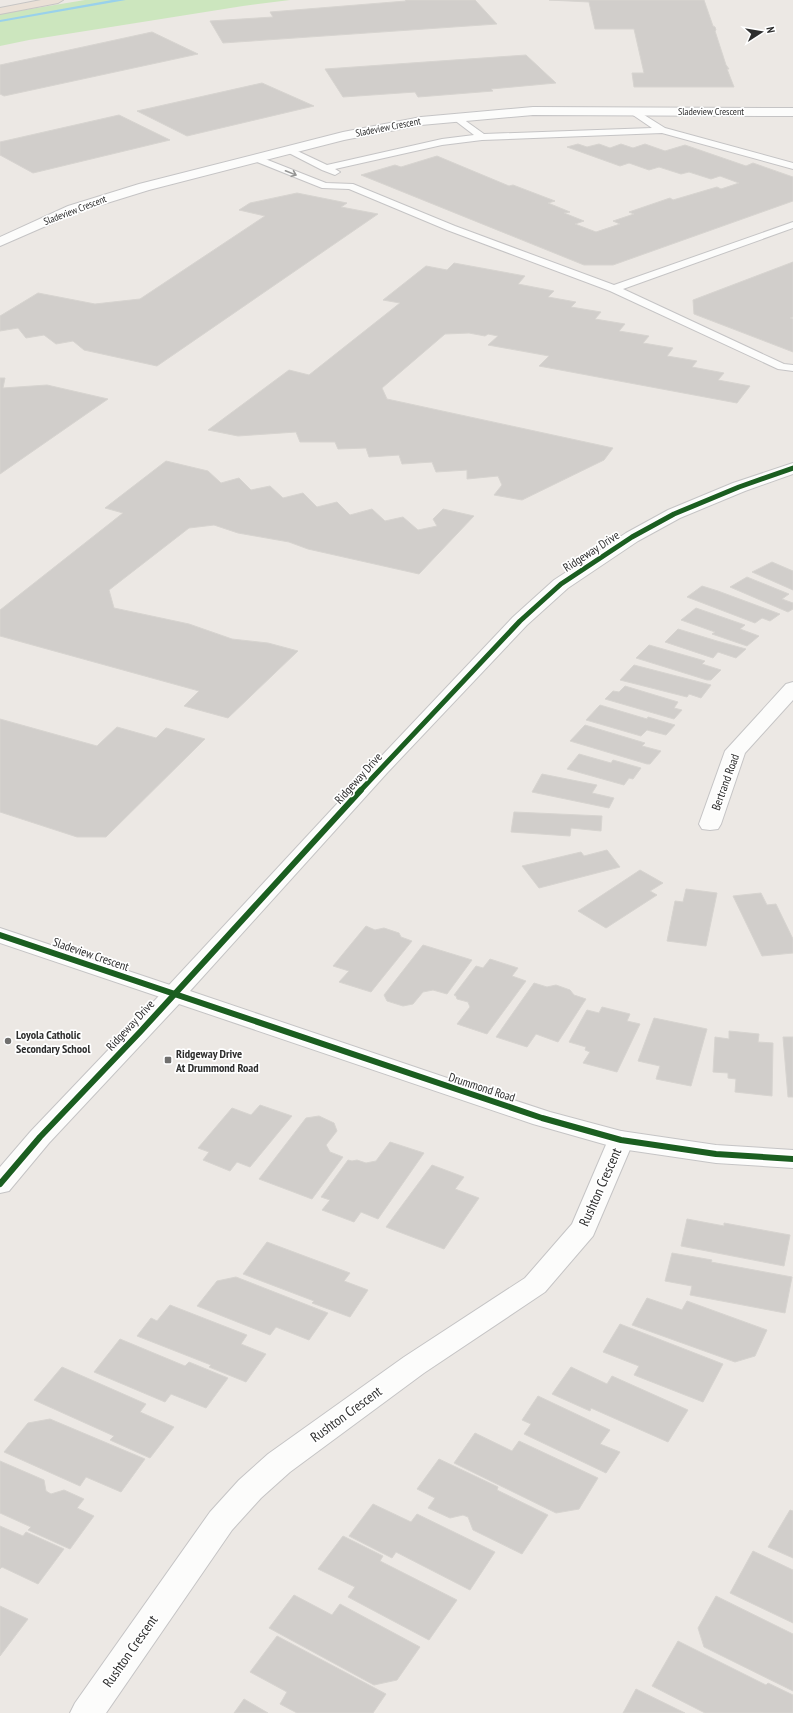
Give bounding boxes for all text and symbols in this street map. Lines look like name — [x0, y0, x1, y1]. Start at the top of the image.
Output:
north arrow — [741, 12, 781, 52]
text: N — [763, 26, 778, 34]
street label: Sladeview Crescent — [678, 105, 744, 118]
street label: Sladeview Crescent — [354, 114, 422, 140]
one-way arrow — [284, 170, 296, 178]
street label: Sladeview Crescent — [42, 192, 108, 228]
street label: Ridgeway Drive — [560, 527, 622, 575]
street label: Ridgeway Drive — [331, 749, 385, 807]
street label: Bertrand Road — [708, 752, 742, 812]
street label: Sladeview Crescent — [51, 934, 132, 974]
street label: Ridgeway Drive — [103, 996, 157, 1054]
place label: Loyola Catholic Secondary School — [16, 1027, 90, 1056]
marker: Loyola Catholic Secondary School — [3, 1036, 13, 1046]
place label: Ridgeway Drive At Drummond Road — [175, 1046, 259, 1075]
marker: Ridgeway Drive At Drummond Road — [163, 1055, 173, 1065]
street label: Drummond Road — [447, 1069, 517, 1105]
street label: Rushton Crescent — [575, 1145, 625, 1229]
street label: Rushton Crescent — [307, 1382, 385, 1446]
street label: Rushton Crescent — [99, 1611, 161, 1690]

